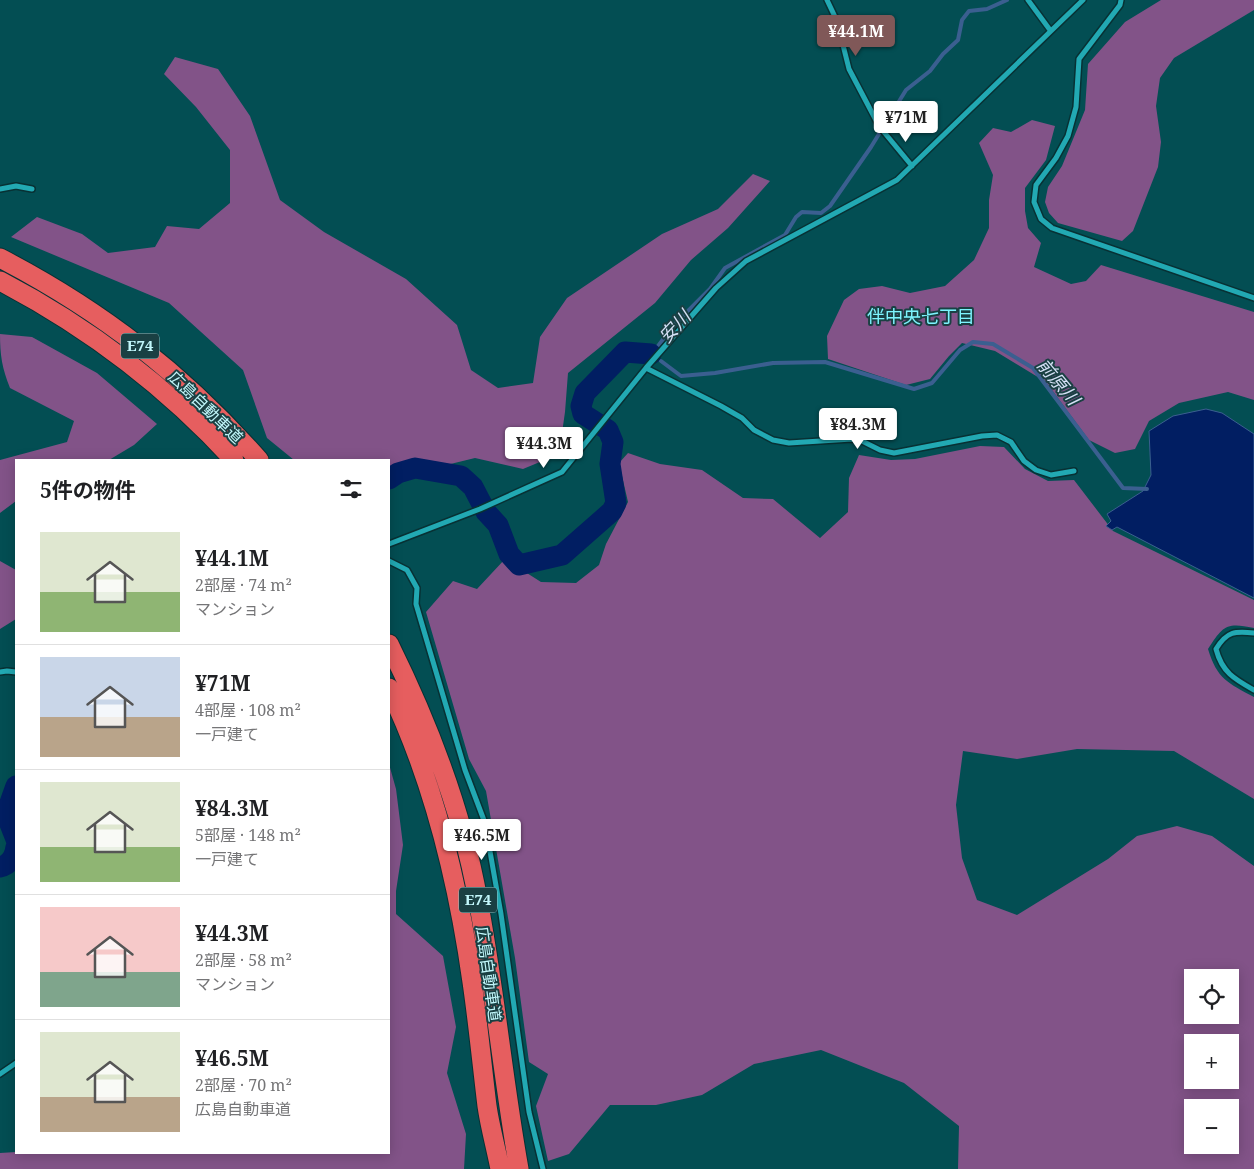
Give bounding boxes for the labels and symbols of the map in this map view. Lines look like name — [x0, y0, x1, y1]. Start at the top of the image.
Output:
pin: ¥44.1M — [815, 15, 897, 57]
pin: ¥71M — [876, 100, 936, 143]
water label: 安川 — [653, 304, 697, 348]
district label: 伴中央七丁目 — [867, 304, 975, 328]
road number: E74 — [121, 334, 159, 358]
water label: 前原川 — [1032, 353, 1087, 411]
street label: 広島自動車道 — [164, 366, 248, 448]
pin: ¥84.3M — [817, 408, 899, 450]
pin: ¥44.3M — [503, 426, 585, 469]
pin: ¥46.5M — [441, 818, 523, 861]
road number: E74 — [459, 888, 497, 912]
street label: 広島自動車道 — [471, 925, 507, 1023]

